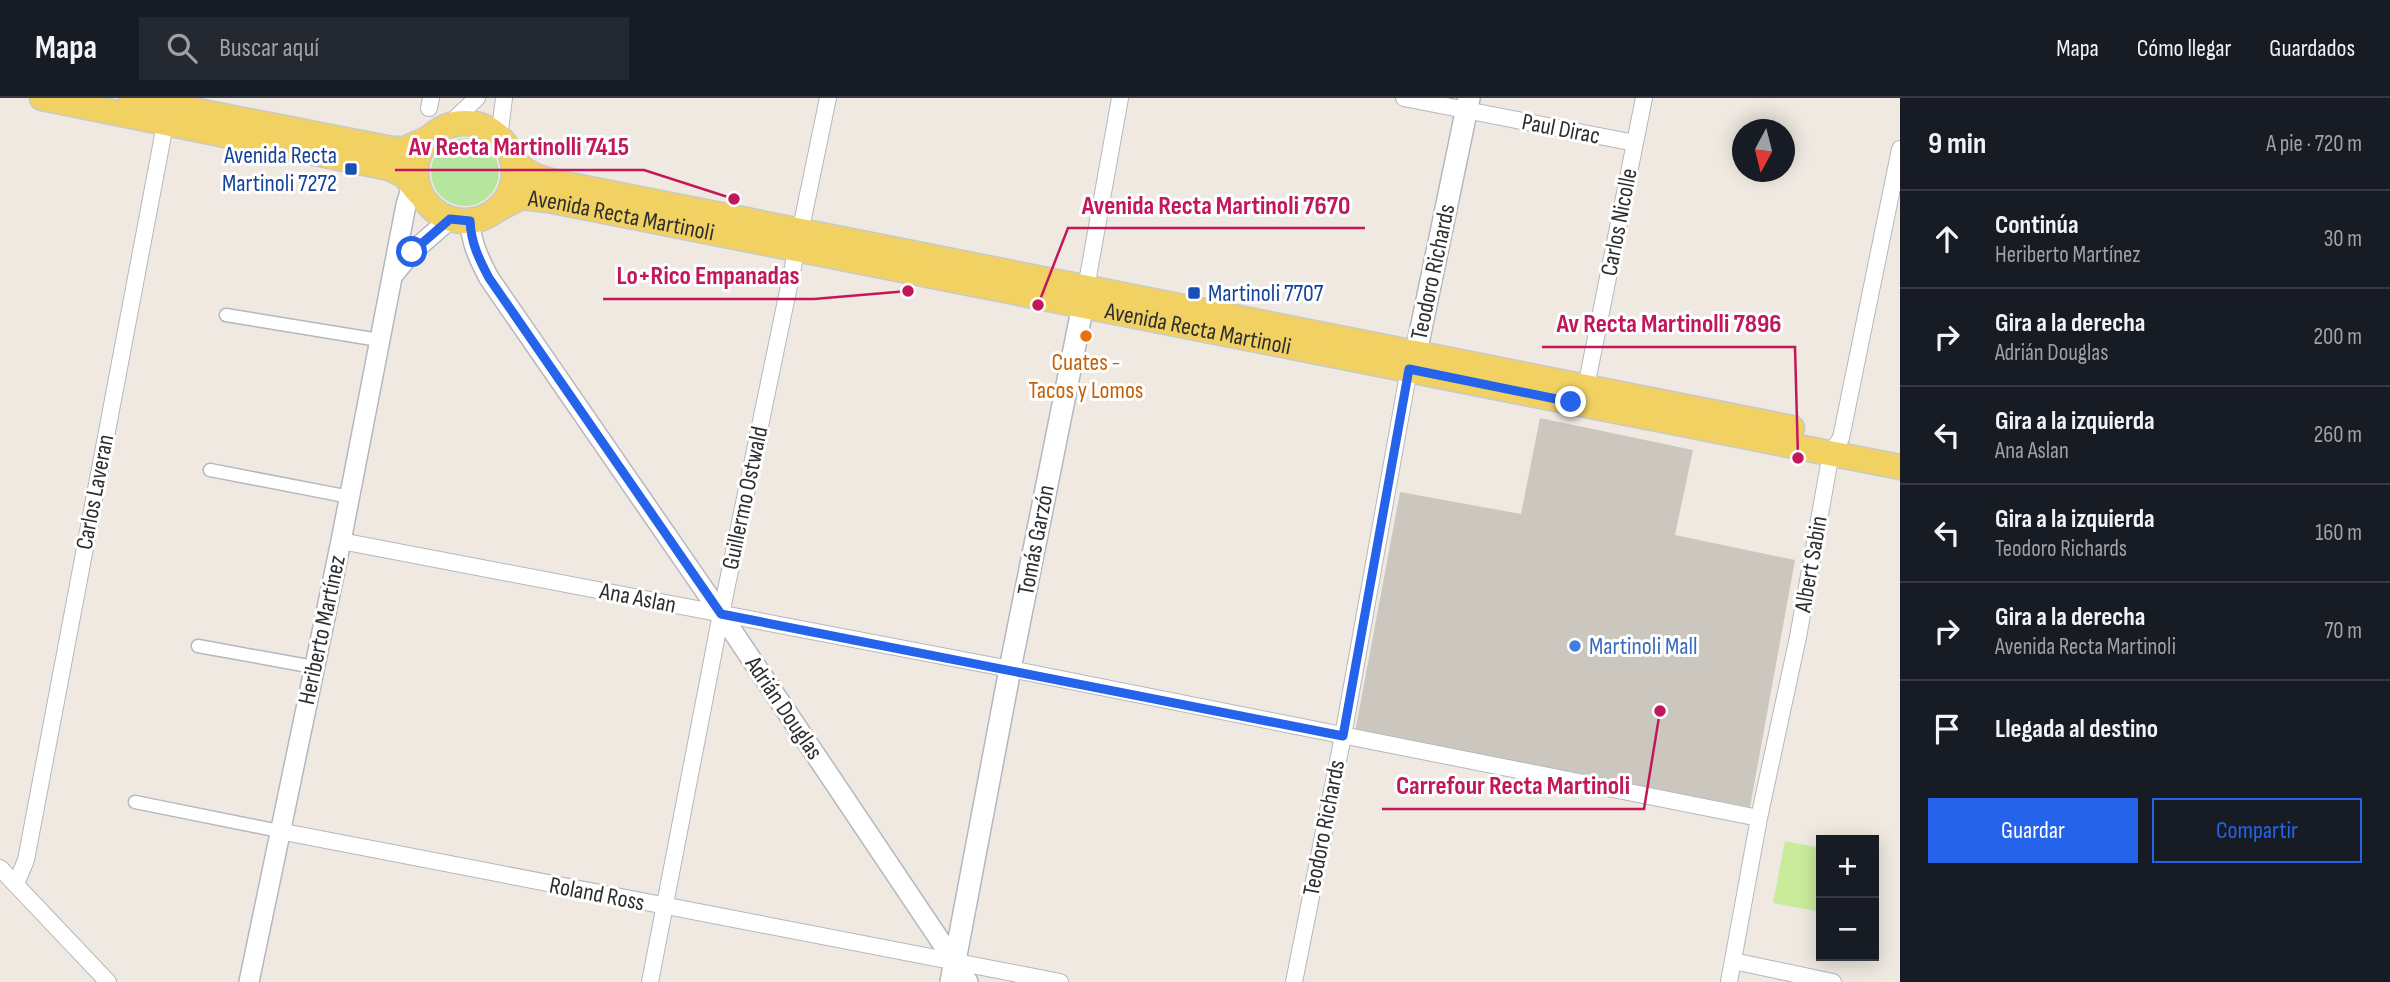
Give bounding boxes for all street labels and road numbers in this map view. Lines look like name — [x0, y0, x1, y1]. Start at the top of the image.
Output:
street label: Paul Dirac — [1519, 107, 1603, 151]
street label: Carlos Nicolle — [1594, 166, 1644, 278]
street label: Avenida Recta Martinoli — [526, 183, 717, 247]
street label: Teodoro Richards — [1404, 202, 1462, 342]
street label: Avenida Recta Martinoli — [1102, 296, 1294, 361]
street label: Guillermo Ostwald — [716, 424, 774, 572]
street label: Carlos Laveran — [70, 432, 120, 552]
street label: Tomás Garzón — [1011, 482, 1061, 598]
street label: Albert Sabin — [1788, 514, 1834, 615]
street label: Heriberto Martínez — [292, 552, 352, 707]
street label: Ana Aslan — [596, 576, 679, 620]
street label: Adrián Douglas — [738, 650, 829, 765]
street label: Teodoro Richards — [1297, 758, 1351, 898]
street label: Roland Ross — [547, 871, 647, 917]

